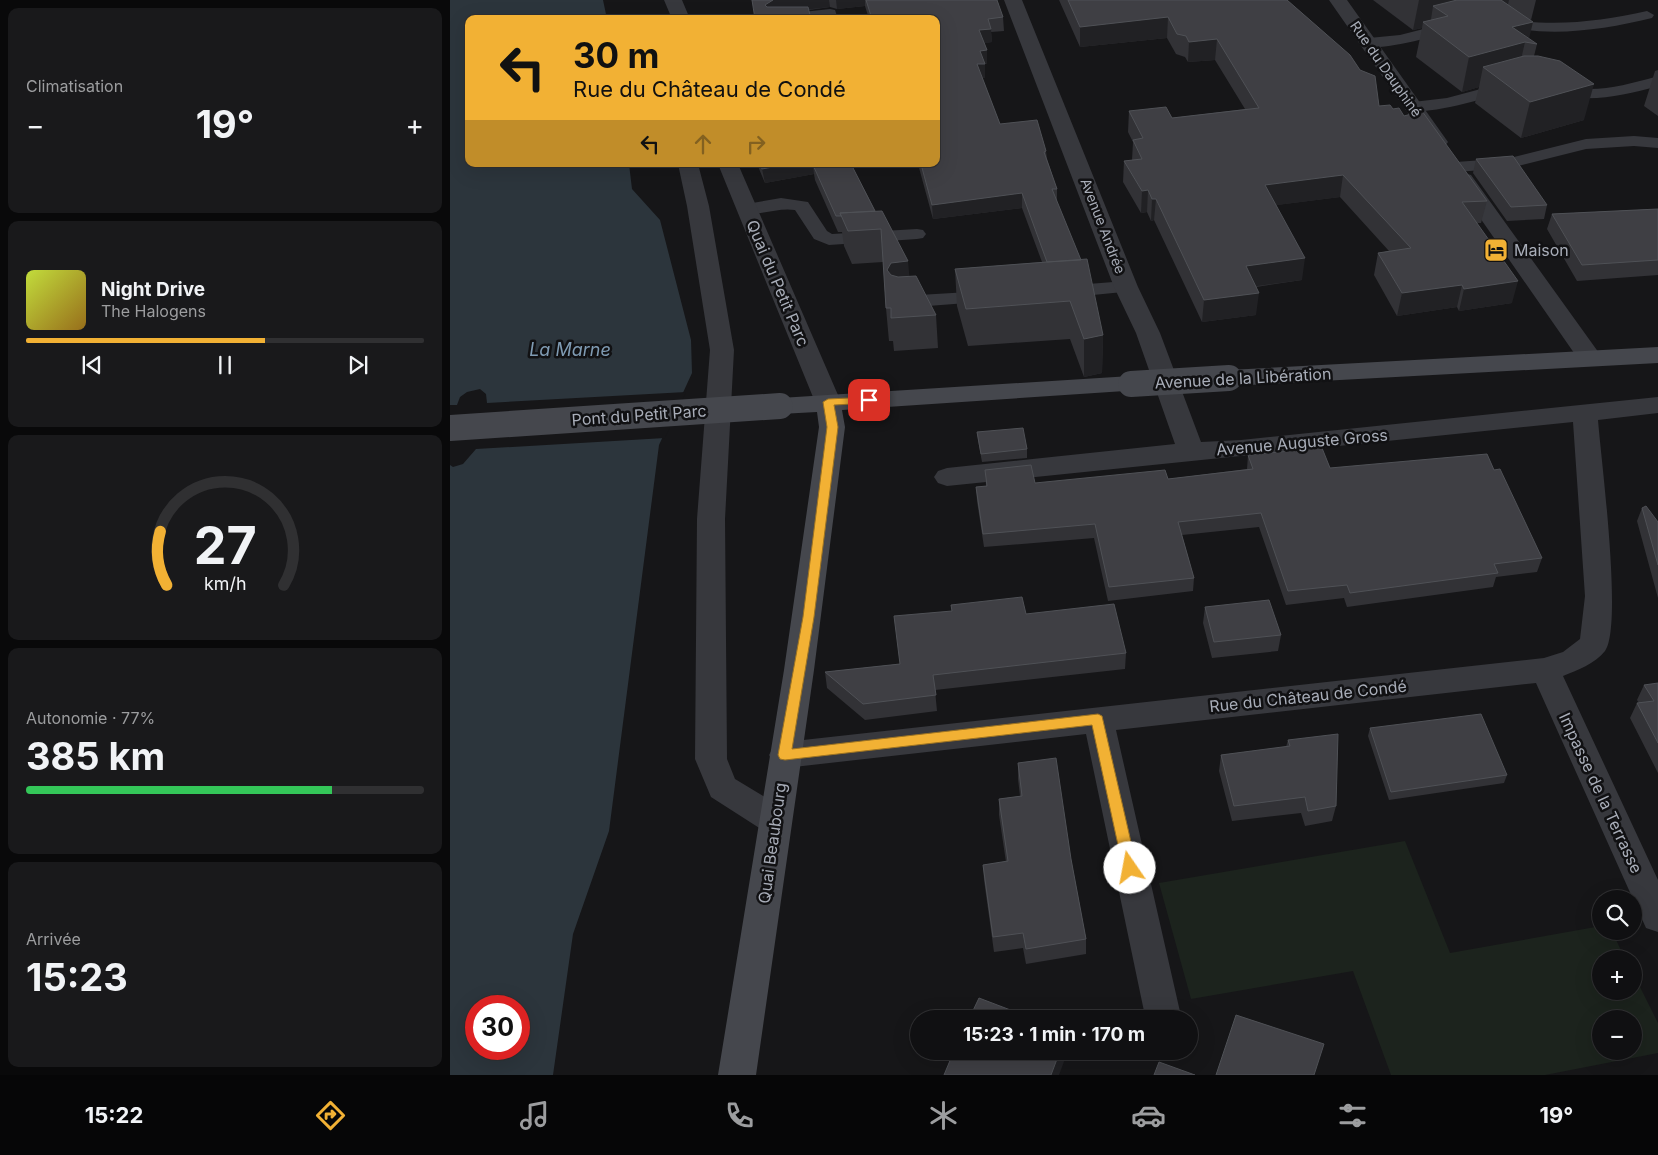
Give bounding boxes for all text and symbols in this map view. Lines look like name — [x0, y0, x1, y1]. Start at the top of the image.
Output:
street label: Rue du Dauphiné — [1347, 18, 1426, 120]
text: 30 m — [573, 34, 659, 76]
icon: left — [490, 35, 555, 100]
text: Climatisation — [26, 76, 123, 96]
text: Rue du Château de Condé — [573, 76, 846, 102]
text: 19° — [196, 101, 254, 147]
text: − — [26, 108, 45, 142]
text: + — [405, 108, 424, 142]
icon: left — [636, 130, 664, 158]
icon: ahead — [689, 130, 717, 158]
icon: right — [742, 130, 770, 158]
street label: Avenue Andrée — [1077, 176, 1129, 276]
street label: Quai du Petit Parc — [742, 217, 814, 349]
hotel icon: Maison — [1483, 237, 1509, 263]
place label: Maison — [1514, 240, 1569, 260]
text: Night Drive — [101, 278, 205, 301]
text: The Halogens — [101, 301, 206, 321]
water label: La Marne — [529, 339, 611, 360]
icon: previous — [78, 351, 106, 379]
icon: pause — [211, 351, 239, 379]
icon: next — [344, 351, 372, 379]
street label: Avenue de la Libération — [1154, 363, 1332, 393]
pin — [848, 379, 890, 421]
icon: arrive — [855, 386, 883, 414]
street label: Pont du Petit Parc — [571, 400, 707, 430]
street label: Avenue Auguste Gross — [1215, 425, 1389, 459]
text: 27 — [194, 514, 257, 577]
text: km/h — [204, 573, 246, 594]
street label: Rue du Château de Condé — [1208, 676, 1408, 716]
text: Autonomie · 77% — [26, 708, 155, 728]
street label: Impasse de la Terrasse — [1555, 710, 1647, 876]
text: 385 km — [26, 733, 165, 779]
street label: Quai Beaubourg — [754, 781, 790, 905]
position arrow — [1103, 841, 1155, 893]
map controls — [1592, 890, 1642, 1060]
button: search — [1592, 890, 1642, 940]
text: Arrivée — [26, 929, 81, 949]
button: + — [1592, 950, 1642, 1000]
text: 15:23 — [26, 954, 128, 1000]
speed limit sign: 30 — [465, 995, 530, 1060]
button: − — [1592, 1010, 1642, 1060]
text: 15:23 · 1 min · 170 m — [963, 1023, 1145, 1046]
icon: directions — [313, 1098, 348, 1133]
icon: music — [517, 1098, 552, 1133]
icon: phone — [722, 1098, 757, 1133]
icon: climate — [926, 1098, 961, 1133]
icon: car — [1131, 1098, 1166, 1133]
icon: filters — [1335, 1098, 1370, 1133]
text: 15:22 — [85, 1102, 143, 1128]
text: 19° — [1539, 1102, 1573, 1128]

